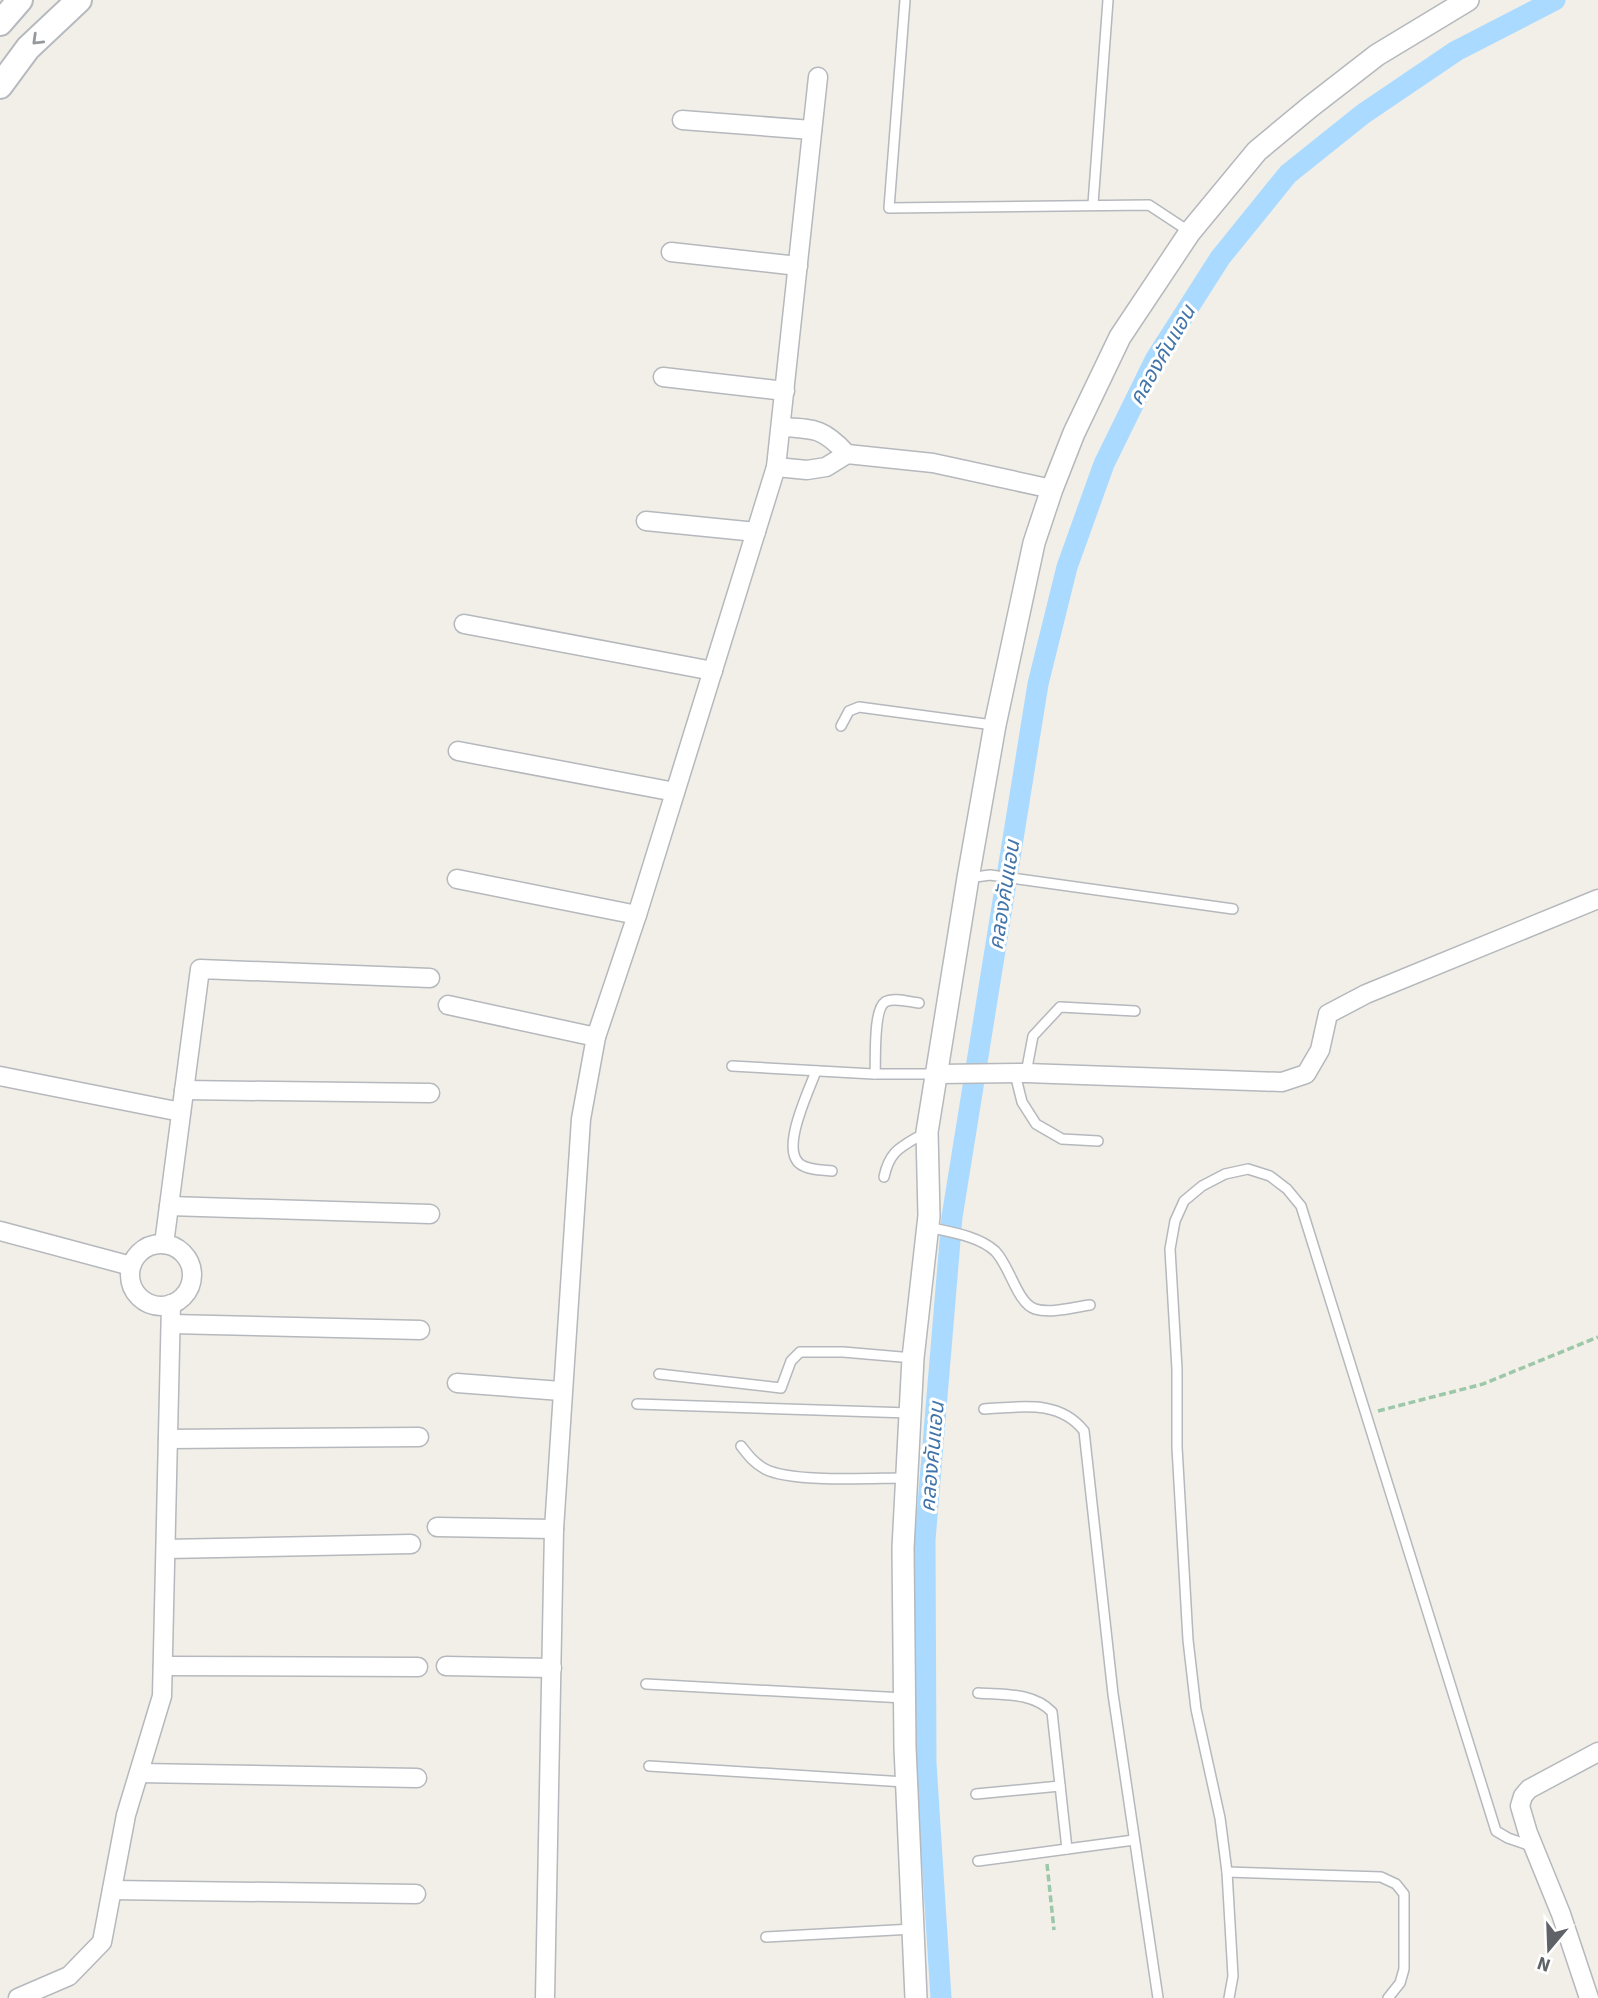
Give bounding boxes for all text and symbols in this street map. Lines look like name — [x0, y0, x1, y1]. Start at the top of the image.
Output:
one-way arrow — [32, 32, 45, 45]
water label: คลองคันแอน — [1121, 299, 1203, 410]
water label: คลองคันแอน — [981, 837, 1028, 952]
water label: คลองคันแอน — [912, 1399, 952, 1513]
north arrow — [1514, 1914, 1584, 1984]
text: N — [1534, 1949, 1554, 1978]

